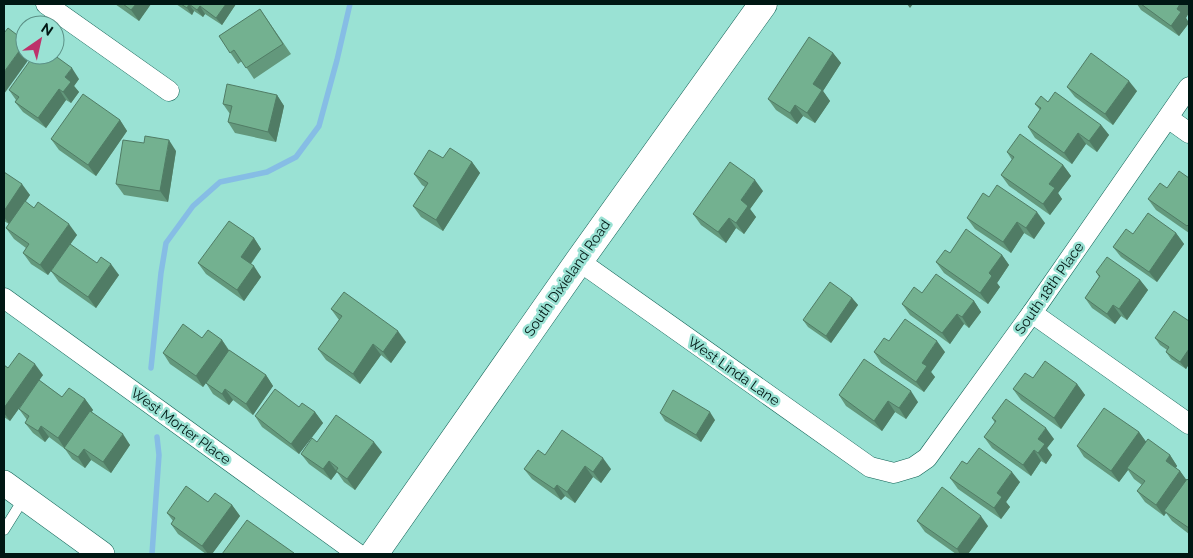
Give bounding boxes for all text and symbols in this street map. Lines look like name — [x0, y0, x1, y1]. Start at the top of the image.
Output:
north arrow — [15, 15, 65, 65]
text: N — [38, 20, 56, 39]
street label: South Dixieland Road — [521, 217, 613, 339]
street label: South 18th Place — [1011, 239, 1087, 337]
street label: West Linda Lane — [685, 333, 783, 409]
street label: West Morter Place — [128, 384, 234, 468]

